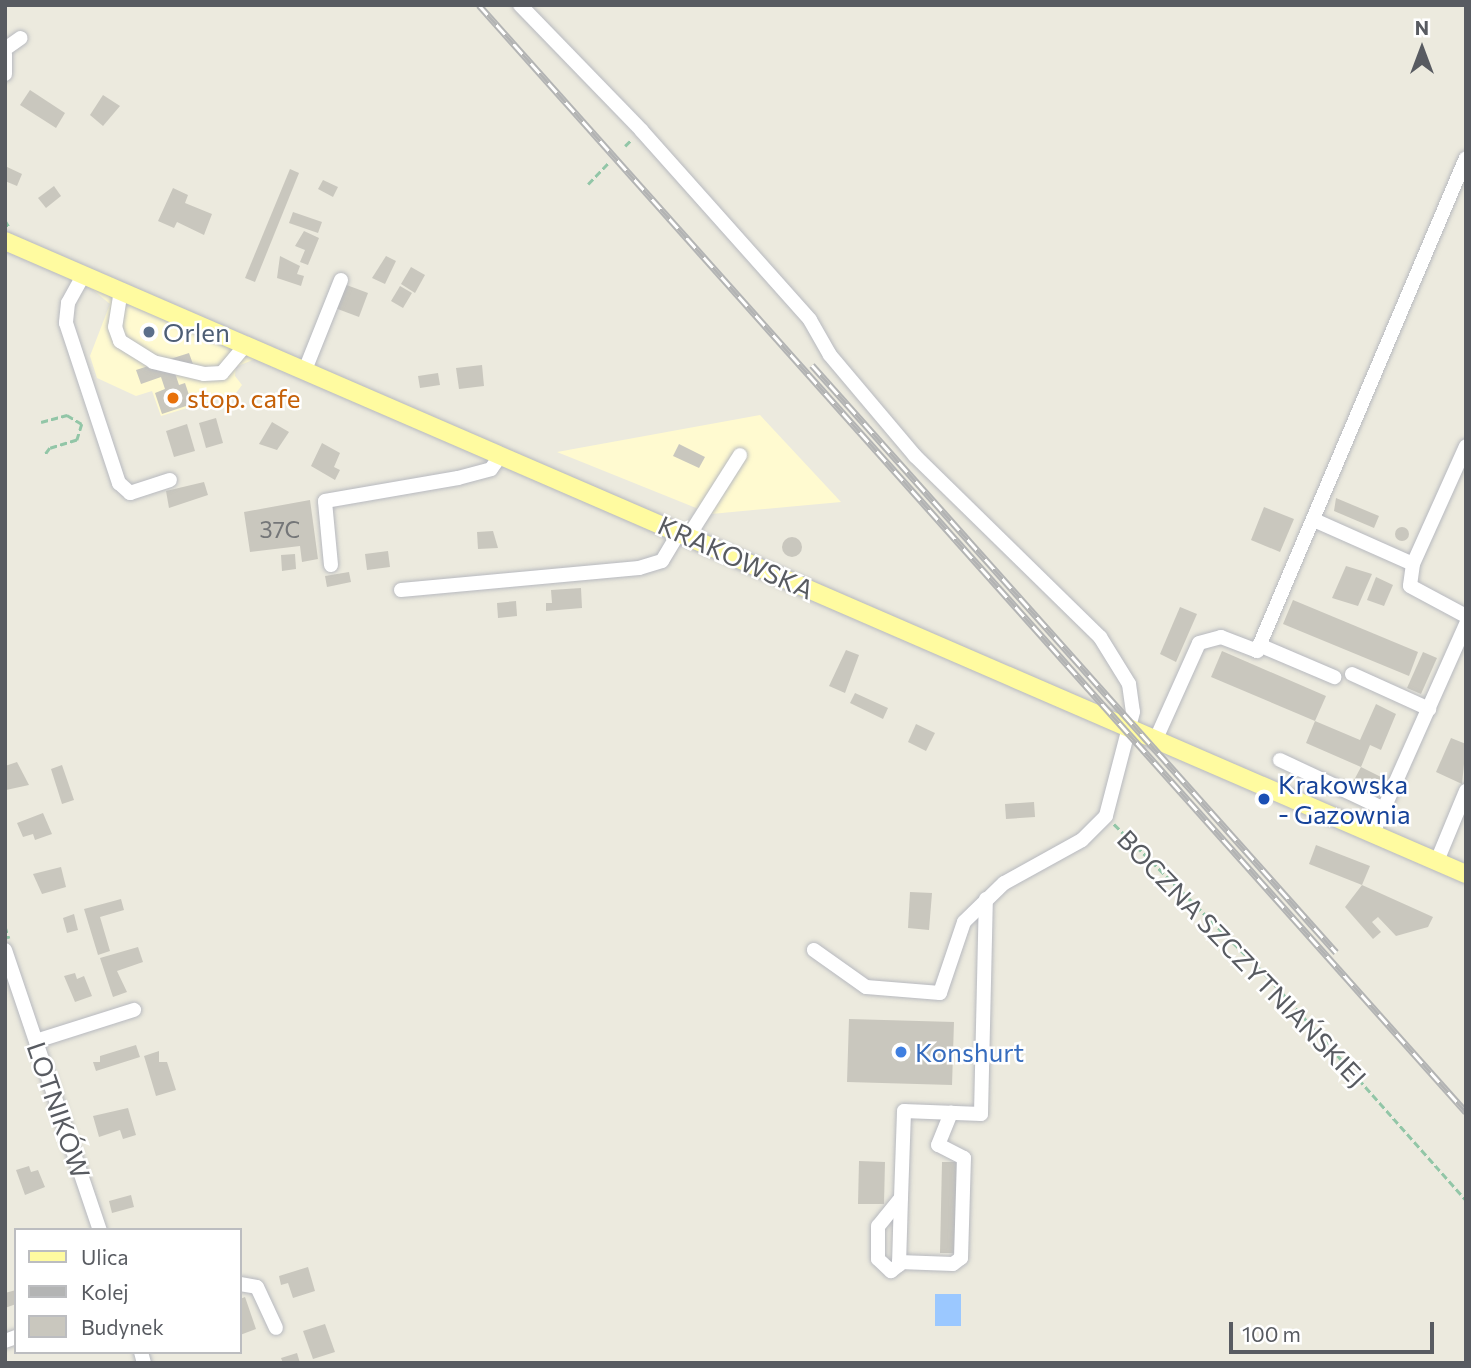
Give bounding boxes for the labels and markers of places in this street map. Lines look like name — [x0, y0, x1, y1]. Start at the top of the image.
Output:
place label: Orlen — [163, 316, 230, 348]
marker: Orlen — [141, 324, 157, 340]
place label: stop. cafe — [187, 382, 300, 414]
marker: stop. cafe — [165, 390, 181, 406]
place label: Krakowska - Gazownia — [1278, 768, 1411, 830]
marker: Krakowska - Gazownia — [1256, 791, 1272, 807]
place label: Konshurt — [915, 1036, 1024, 1068]
marker: Konshurt — [893, 1044, 909, 1060]

